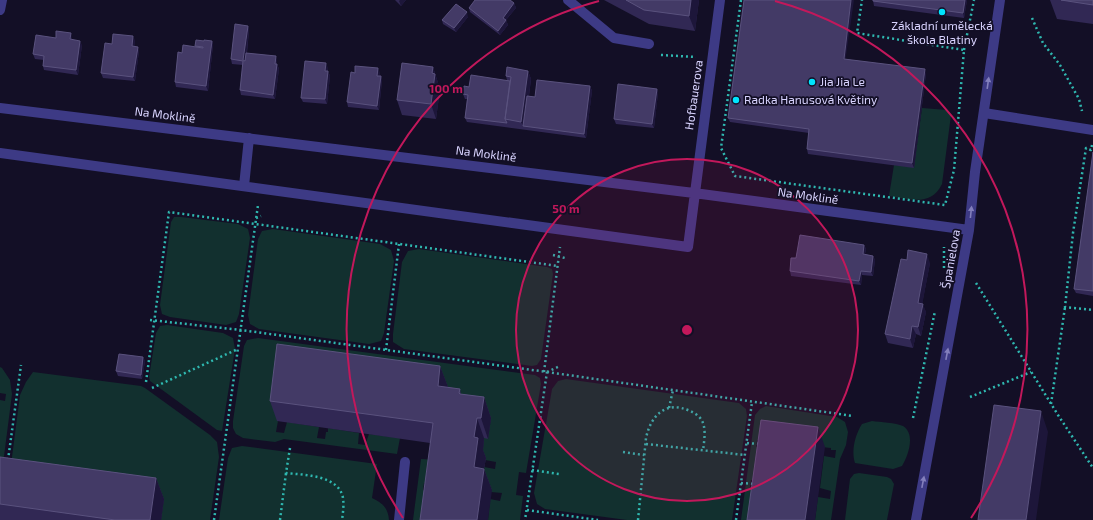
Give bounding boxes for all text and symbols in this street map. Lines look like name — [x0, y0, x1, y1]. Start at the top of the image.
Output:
marker: Základní umělecká škola Blatiny — [937, 7, 947, 17]
place label: Základní umělecká škola Blatiny — [891, 18, 993, 46]
street label: Hofbauerova — [681, 59, 705, 131]
place label: Jia Jia Le — [820, 74, 865, 88]
marker: Jia Jia Le — [807, 77, 817, 87]
one-way arrow — [985, 77, 991, 89]
text: 100 m — [429, 81, 463, 95]
place label: Radka Hanusová Květiny — [744, 92, 878, 106]
marker: Radka Hanusová Květiny — [731, 95, 741, 105]
street label: Na Moklině — [134, 103, 196, 125]
street label: Na Moklině — [455, 142, 517, 164]
street label: Na Moklině — [777, 184, 839, 206]
text: 50 m — [552, 201, 580, 215]
one-way arrow — [968, 206, 974, 218]
street label: Španielova — [938, 228, 962, 290]
centre of rings — [680, 323, 694, 337]
one-way arrow — [944, 348, 950, 360]
one-way arrow — [920, 476, 926, 488]

